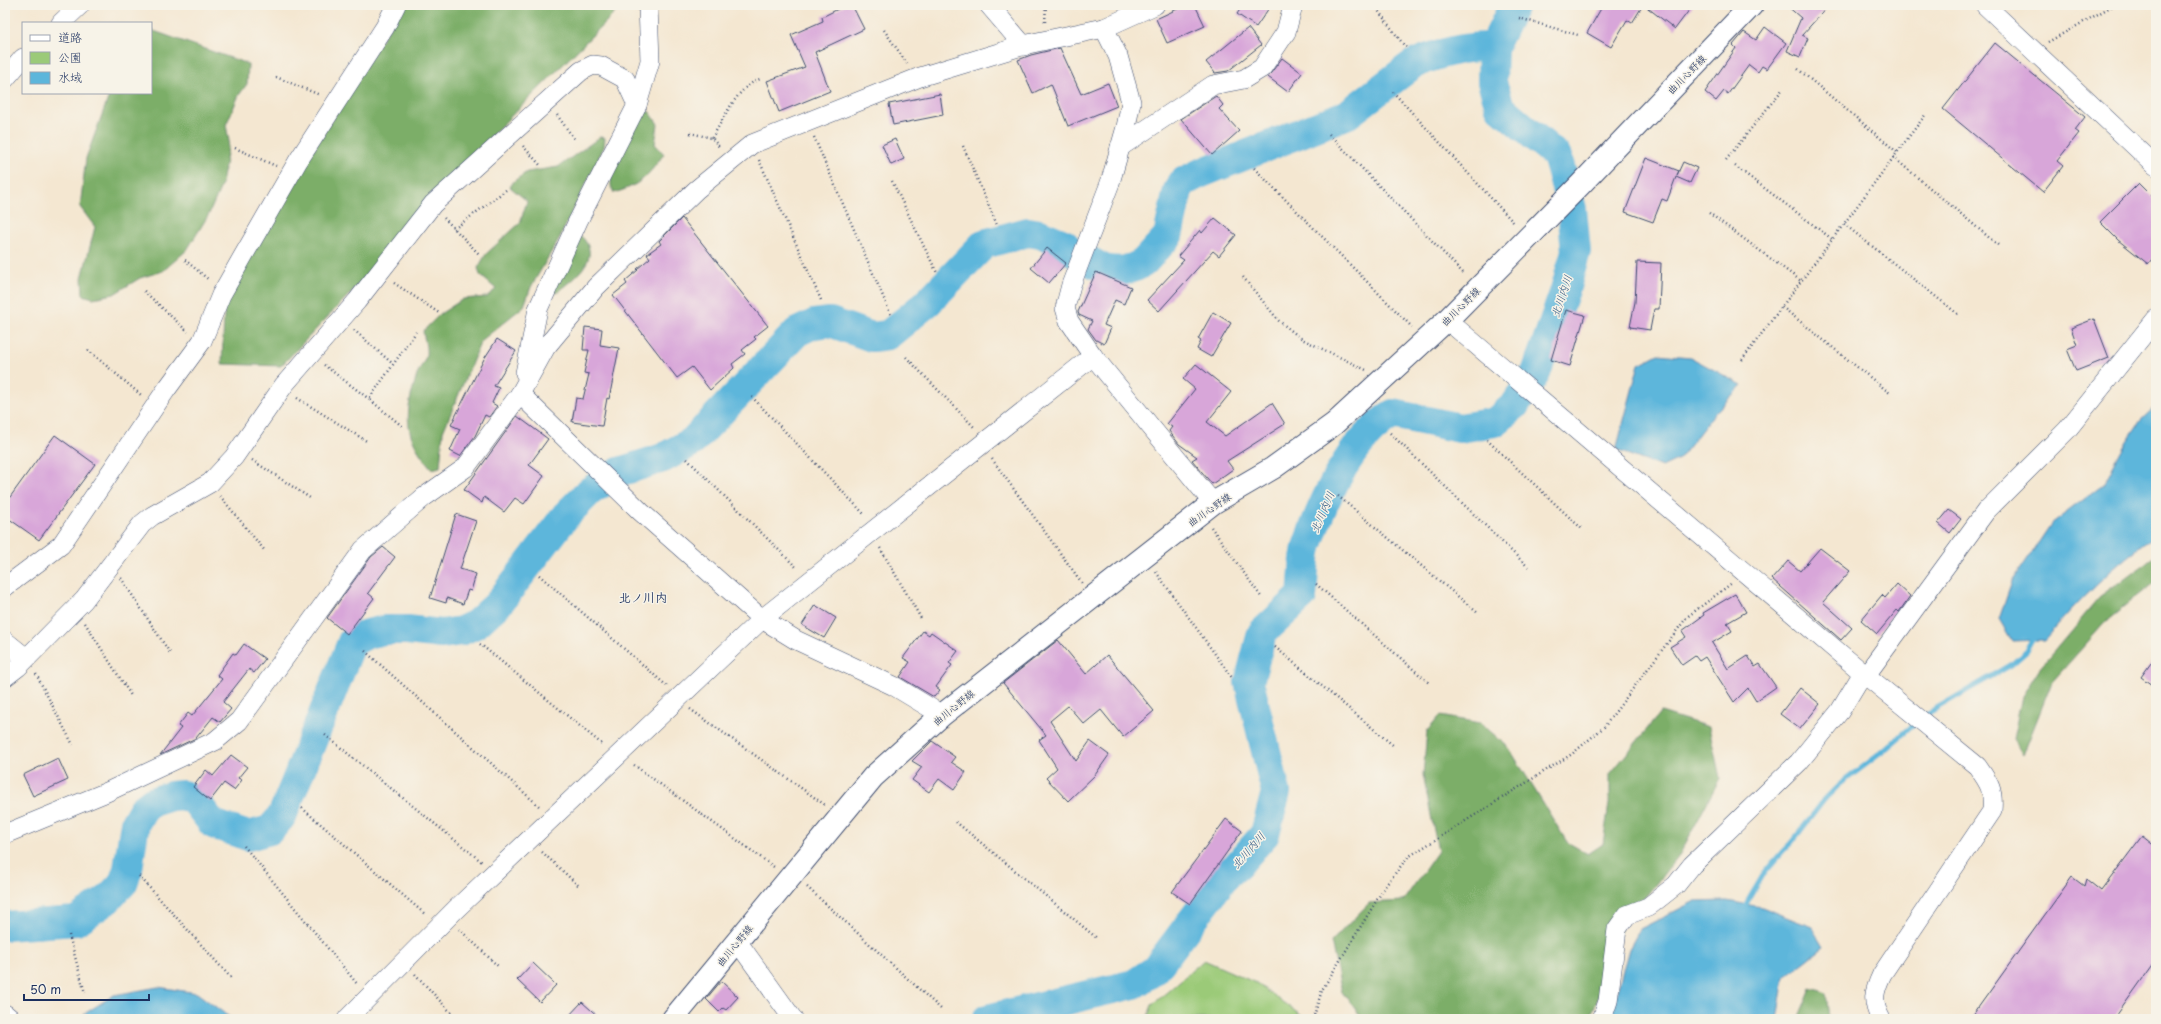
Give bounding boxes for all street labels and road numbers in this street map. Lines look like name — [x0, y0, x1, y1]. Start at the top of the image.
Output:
street label: 曲川心野線 — [1663, 51, 1709, 97]
street label: 曲川心野線 — [1437, 283, 1483, 329]
street label: 曲川心野線 — [1184, 489, 1234, 529]
street label: 曲川心野線 — [929, 685, 977, 729]
street label: 曲川心野線 — [712, 921, 756, 969]

